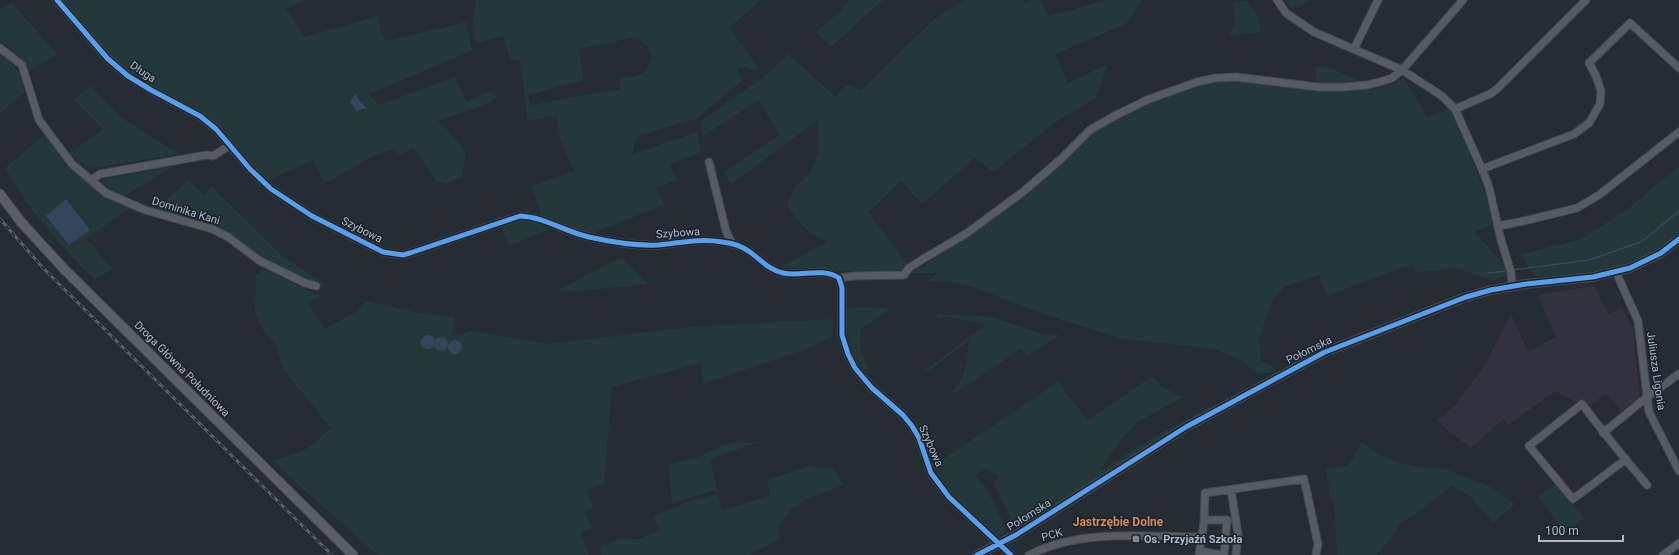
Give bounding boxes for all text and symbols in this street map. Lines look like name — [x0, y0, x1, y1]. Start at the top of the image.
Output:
street label: Długa — [128, 59, 158, 85]
street label: Dominika Kani — [150, 194, 222, 228]
street label: Szybowa — [339, 214, 385, 246]
street label: Szybowa — [656, 225, 700, 241]
street label: Droga Główna Południowa — [132, 319, 232, 419]
street label: Juliusza Ligonia — [1644, 331, 1668, 411]
street label: Połomska — [1284, 333, 1334, 367]
street label: Szybowa — [916, 423, 946, 469]
street label: Połomska — [1005, 496, 1053, 534]
district label: Jastrzębie Dolne — [1073, 515, 1164, 529]
scale bar — [1539, 517, 1623, 543]
text: 100 m — [1545, 524, 1579, 538]
street label: PCK — [1040, 526, 1064, 544]
place label: Os. Przyjaźń Szkoła — [1144, 533, 1242, 546]
marker: Os. Przyjaźń Szkoła — [1131, 534, 1141, 544]

